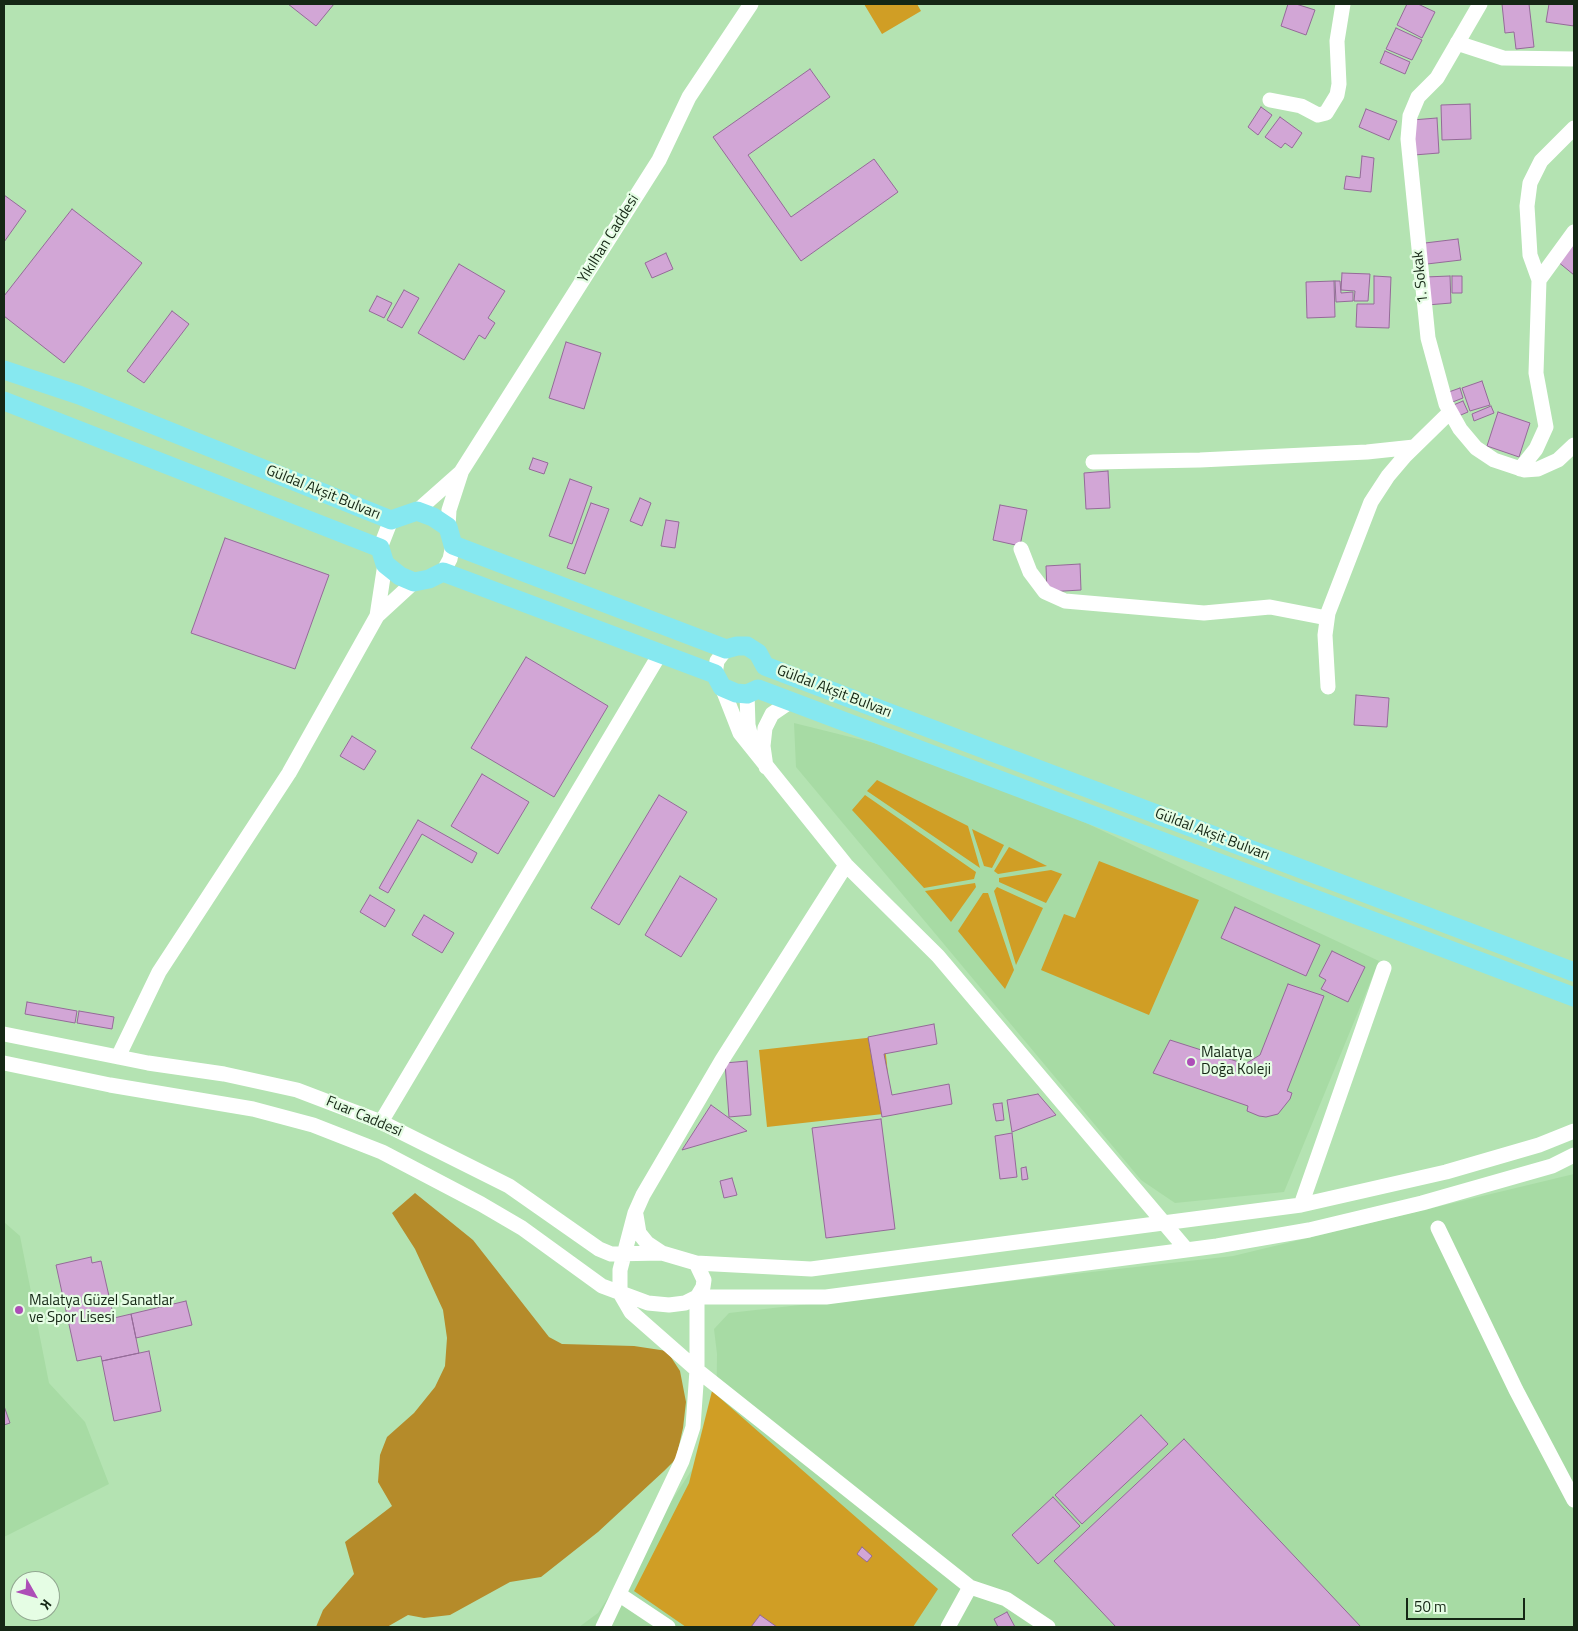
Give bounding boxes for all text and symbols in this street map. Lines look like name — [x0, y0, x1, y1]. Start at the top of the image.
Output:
street label: Yıkılhan Caddesi — [575, 192, 643, 286]
street label: 1. Sokak — [1409, 250, 1433, 304]
street label: Güldal Akşit Bulvarı — [263, 462, 383, 524]
street label: Güldal Akşit Bulvarı — [774, 662, 894, 722]
street label: Güldal Akşit Bulvarı — [1152, 805, 1272, 865]
place label: Malatya Doğa Koleji — [1201, 1044, 1271, 1079]
marker: Malatya Doğa Koleji — [1185, 1056, 1197, 1068]
street label: Fuar Caddesi — [323, 1093, 405, 1141]
place label: Malatya Güzel Sanatlar ve Spor Lisesi — [29, 1292, 174, 1327]
marker: Malatya Güzel Sanatlar ve Spor Lisesi — [13, 1304, 25, 1316]
north arrow — [10, 1571, 60, 1621]
scale bar — [1408, 1588, 1527, 1620]
text: K — [36, 1595, 57, 1615]
text: 50 m — [1414, 1595, 1447, 1618]

